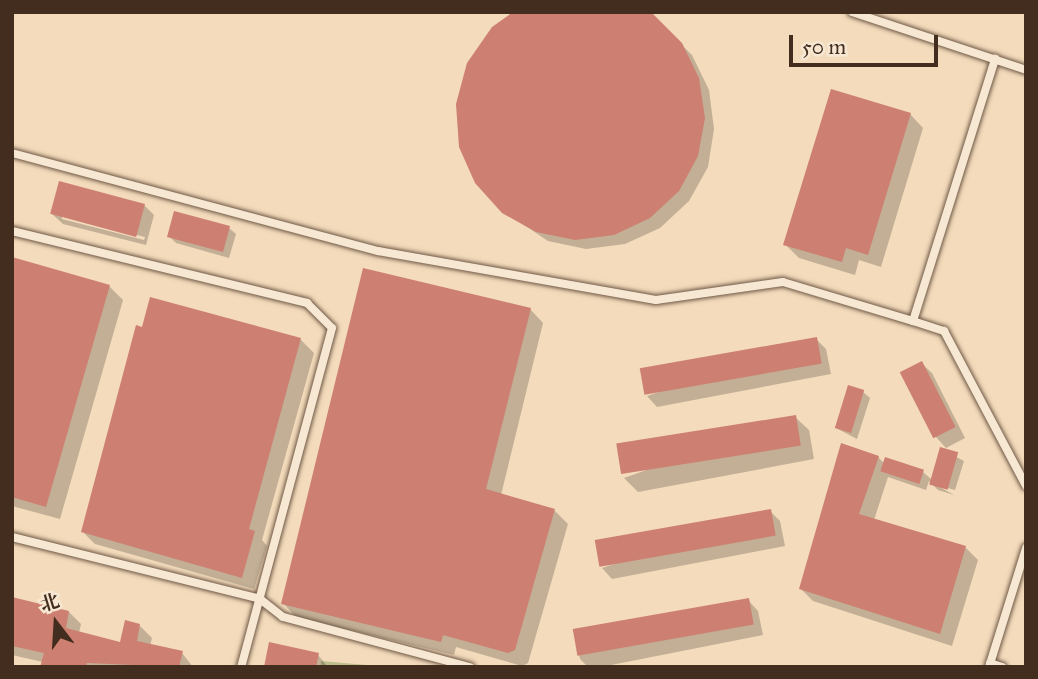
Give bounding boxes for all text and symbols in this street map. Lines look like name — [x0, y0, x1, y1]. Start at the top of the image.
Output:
scale bar — [793, 21, 942, 65]
text: 50 m — [802, 34, 846, 60]
north arrow — [21, 588, 91, 658]
text: 北 — [37, 589, 62, 616]

